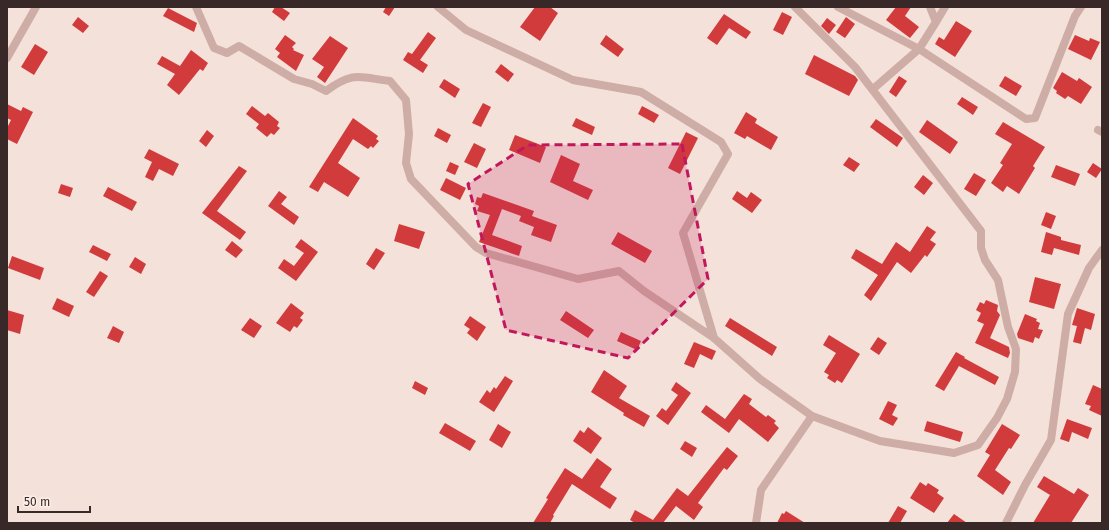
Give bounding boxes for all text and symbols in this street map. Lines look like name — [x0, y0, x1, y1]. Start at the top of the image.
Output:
scale bar — [18, 488, 90, 514]
text: 50 m — [24, 495, 50, 509]

